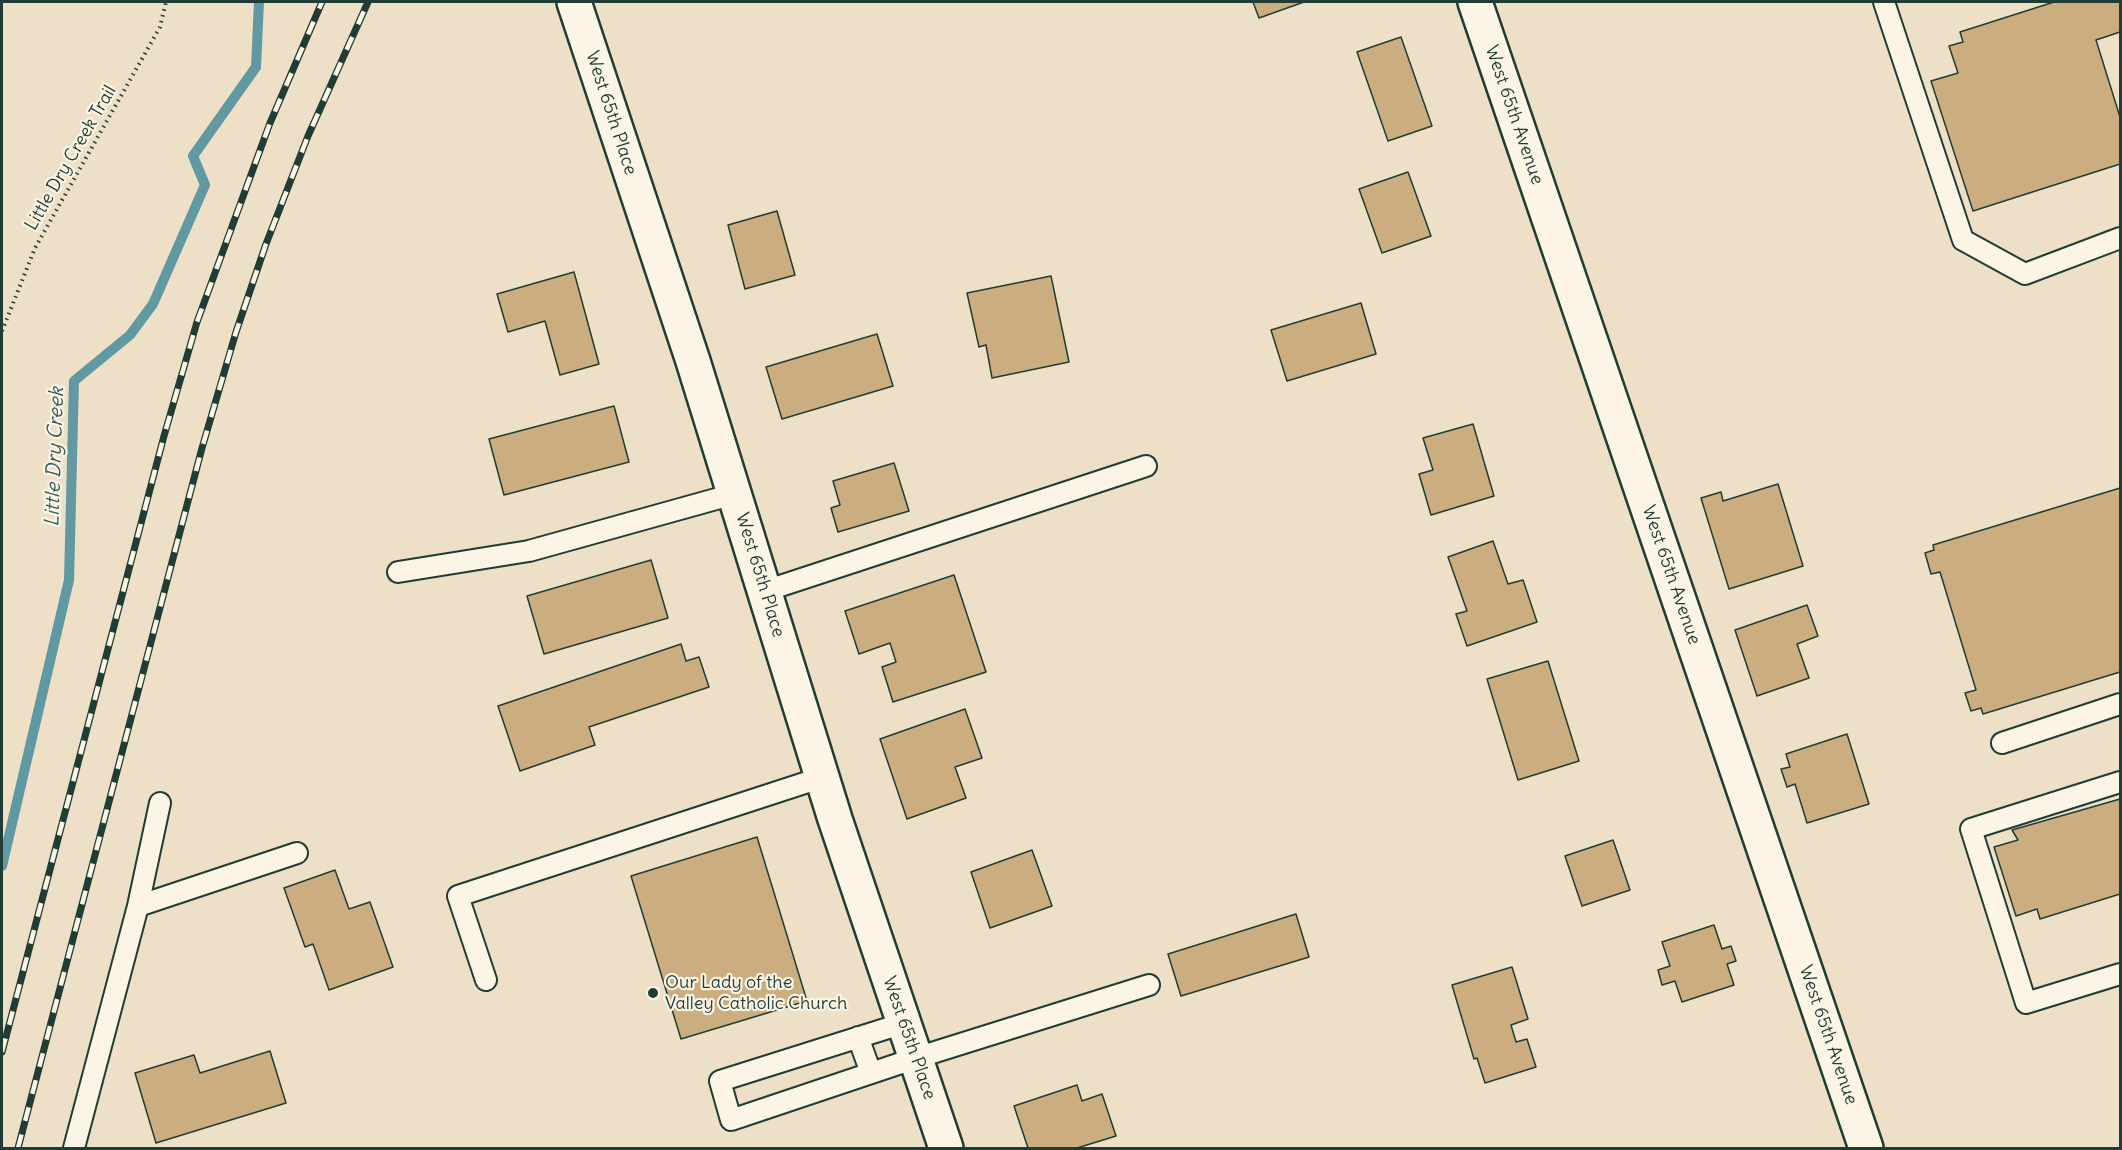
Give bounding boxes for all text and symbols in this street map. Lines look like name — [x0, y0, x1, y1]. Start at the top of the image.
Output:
street label: West 65th Avenue — [1480, 43, 1548, 187]
street label: West 65th Place — [581, 48, 641, 178]
street label: Little Dry Creek Trail — [21, 82, 121, 234]
water label: Little Dry Creek — [41, 387, 69, 527]
street label: West 65th Avenue — [1637, 503, 1705, 647]
street label: West 65th Place — [731, 510, 789, 640]
street label: West 65th Avenue — [1794, 963, 1862, 1107]
place label: Our Lady of the Valley Catholic Church — [665, 972, 848, 1014]
street label: West 65th Place — [878, 974, 940, 1102]
marker: Our Lady of the Valley Catholic Church — [646, 986, 660, 1000]

